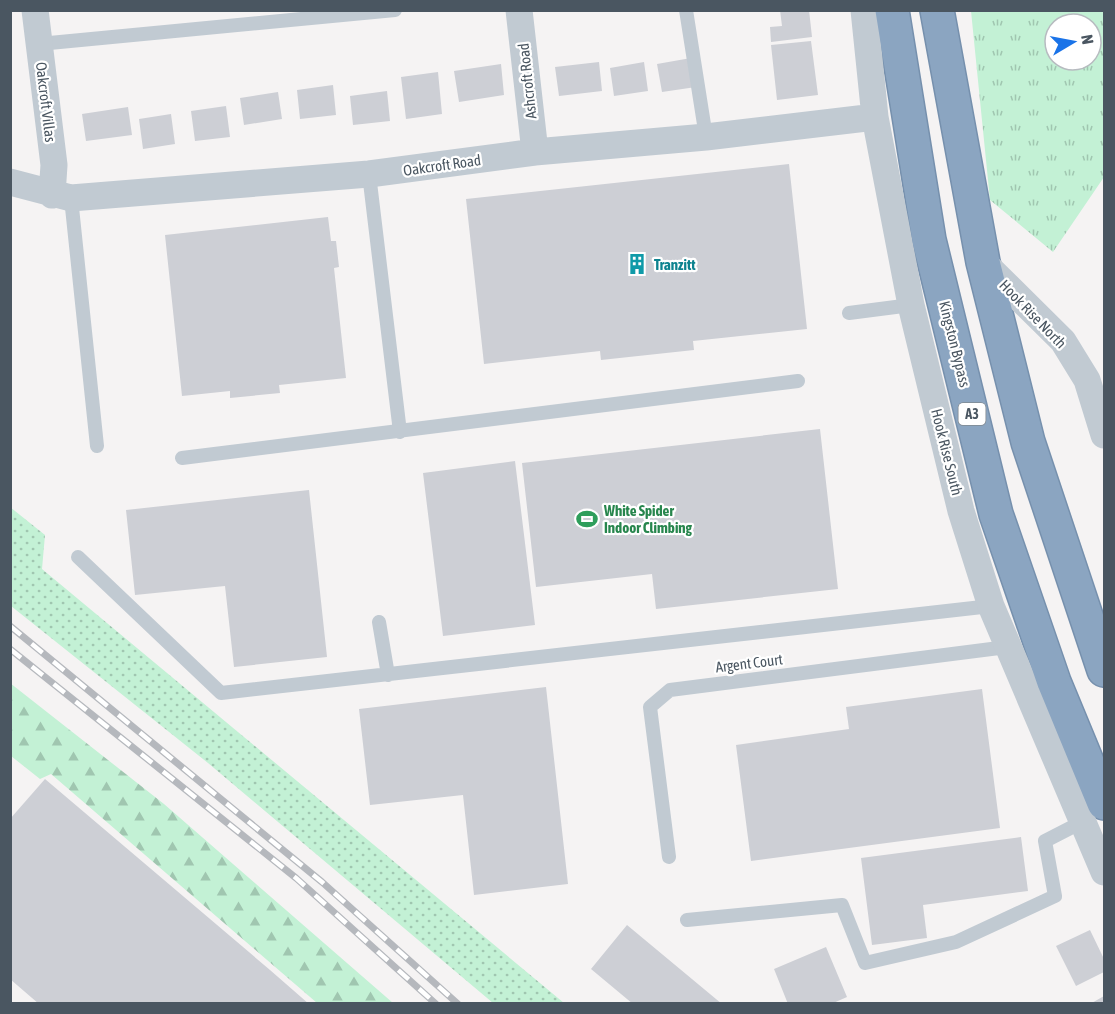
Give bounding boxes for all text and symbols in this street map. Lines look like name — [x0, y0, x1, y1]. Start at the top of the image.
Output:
north arrow — [1043, 12, 1103, 72]
text: N — [1078, 33, 1097, 46]
street label: Ashcroft Road — [515, 42, 539, 120]
street label: Oakcroft Villas — [33, 61, 59, 143]
street label: Oakcroft Road — [402, 151, 482, 179]
building icon: Tranzitt — [625, 252, 649, 276]
place label: Tranzitt — [654, 256, 696, 273]
street label: Hook Rise North — [996, 276, 1070, 352]
street label: Kingston Bypass — [936, 299, 974, 389]
road number: A3 — [958, 403, 986, 425]
street label: Hook Rise South — [928, 407, 966, 497]
place label: White Spider Indoor Climbing — [603, 502, 693, 536]
sports icon: White Spider Indoor Climbing — [575, 507, 599, 531]
street label: Argent Court — [714, 650, 784, 676]

